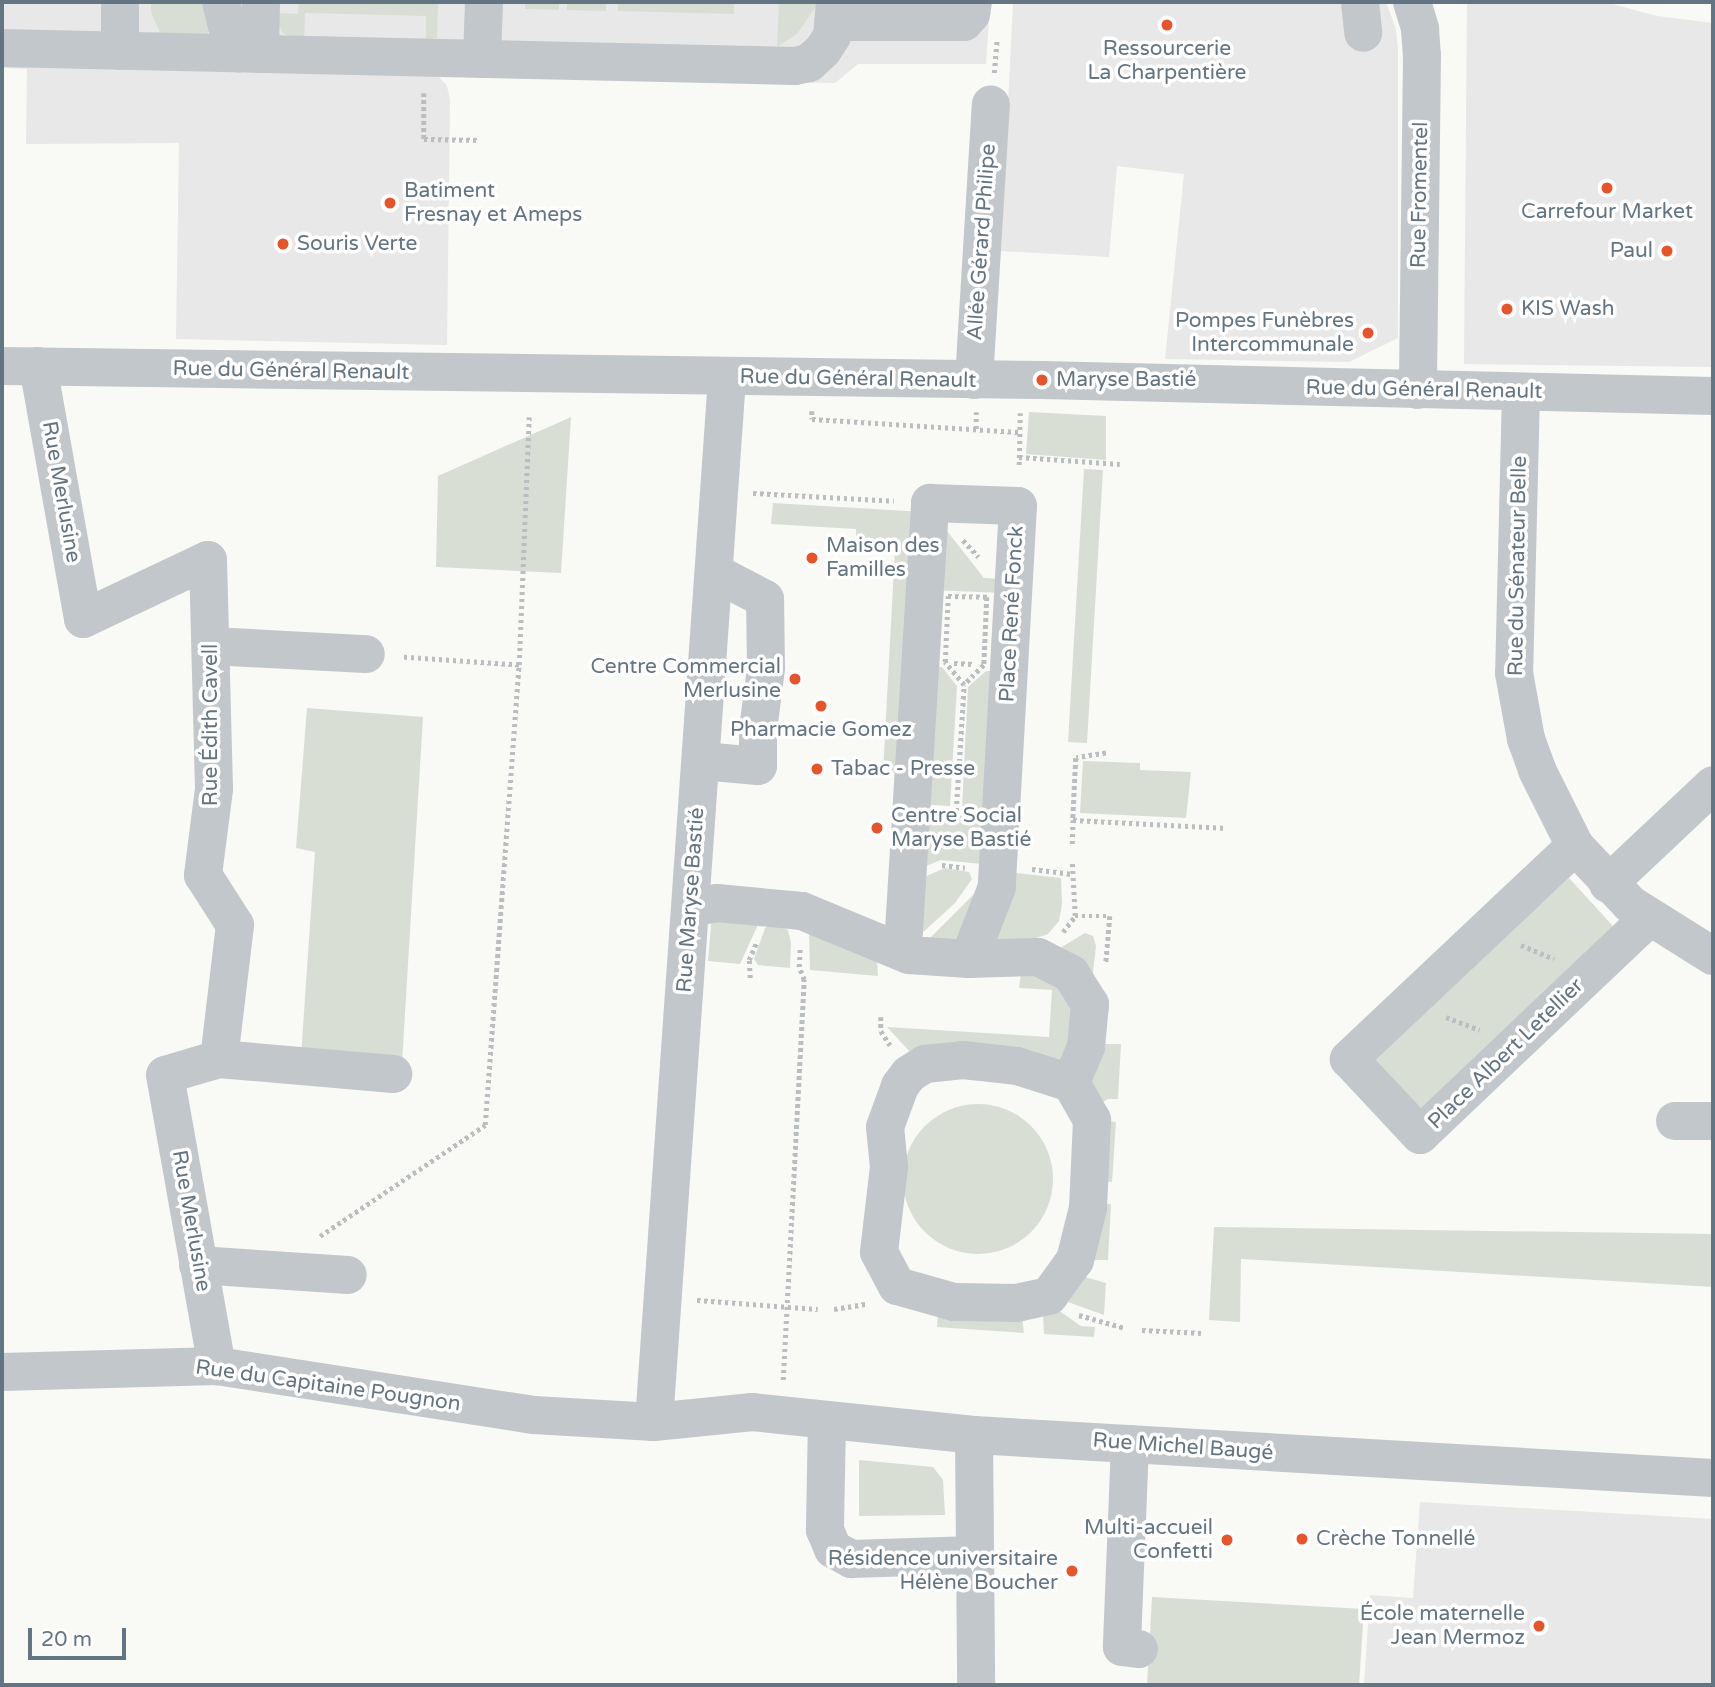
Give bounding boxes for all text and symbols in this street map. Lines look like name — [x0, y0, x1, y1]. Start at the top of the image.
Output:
marker: Ressourcerie La Charpentière — [1159, 17, 1175, 33]
place label: Ressourcerie La Charpentière — [1087, 36, 1247, 86]
street label: Rue Fromentel — [1406, 122, 1434, 268]
street label: Allée Gérard Philipe — [963, 143, 1001, 341]
place label: Batiment Fresnay et Ameps — [404, 178, 582, 228]
marker: Carrefour Market — [1599, 180, 1615, 196]
marker: Batiment Fresnay et Ameps — [382, 195, 398, 211]
place label: Carrefour Market — [1521, 199, 1693, 225]
place label: Souris Verte — [297, 231, 417, 257]
marker: Souris Verte — [275, 236, 291, 252]
place label: Paul — [1610, 238, 1653, 264]
marker: Paul — [1659, 243, 1675, 259]
place label: KIS Wash — [1521, 296, 1615, 322]
marker: KIS Wash — [1499, 301, 1515, 317]
place label: Pompes Funèbres Intercommunale — [1175, 308, 1354, 358]
marker: Pompes Funèbres Intercommunale — [1360, 325, 1376, 341]
street label: Rue du Général Renault — [172, 356, 410, 386]
street label: Rue du Général Renault — [739, 364, 977, 394]
place label: Maryse Bastié — [1056, 367, 1196, 393]
marker: Maryse Bastié — [1034, 372, 1050, 388]
street label: Rue du Général Renault — [1305, 375, 1543, 405]
street label: Rue Merlusine — [36, 419, 86, 565]
street label: Rue du Sénateur Belle — [1503, 456, 1533, 676]
street label: Place René Fonck — [995, 525, 1029, 703]
place label: Maison des Familles — [826, 533, 940, 583]
marker: Maison des Familles — [804, 550, 820, 566]
street label: Rue Édith Cavell — [198, 644, 224, 806]
place label: Centre Commercial Merlusine — [591, 654, 781, 704]
marker: Centre Commercial Merlusine — [787, 671, 803, 687]
marker: Pharmacie Gomez — [813, 698, 829, 714]
place label: Pharmacie Gomez — [730, 717, 912, 743]
place label: Tabac - Presse — [831, 756, 975, 782]
marker: Tabac - Presse — [809, 761, 825, 777]
place label: Centre Social Maryse Bastié — [891, 803, 1031, 853]
street label: Rue Maryse Bastié — [672, 807, 710, 993]
marker: Centre Social Maryse Bastié — [869, 820, 885, 836]
street label: Place Albert Letellier — [1423, 973, 1589, 1135]
street label: Rue Merlusine — [166, 1148, 216, 1294]
street label: Rue du Capitaine Pougnon — [194, 1355, 462, 1417]
street label: Rue Michel Baugé — [1092, 1428, 1274, 1466]
place label: Multi-accueil Confetti — [1084, 1515, 1213, 1565]
place label: Crèche Tonnellé — [1316, 1526, 1475, 1552]
marker: Crèche Tonnellé — [1294, 1531, 1310, 1547]
marker: Multi-accueil Confetti — [1219, 1532, 1235, 1548]
place label: Résidence universitaire Hélène Boucher — [828, 1546, 1058, 1596]
marker: Résidence universitaire Hélène Boucher — [1064, 1563, 1080, 1579]
place label: École maternelle Jean Mermoz — [1360, 1601, 1525, 1651]
scale bar — [32, 1614, 130, 1658]
marker: École maternelle Jean Mermoz — [1531, 1618, 1547, 1634]
text: 20 m — [41, 1627, 92, 1652]

